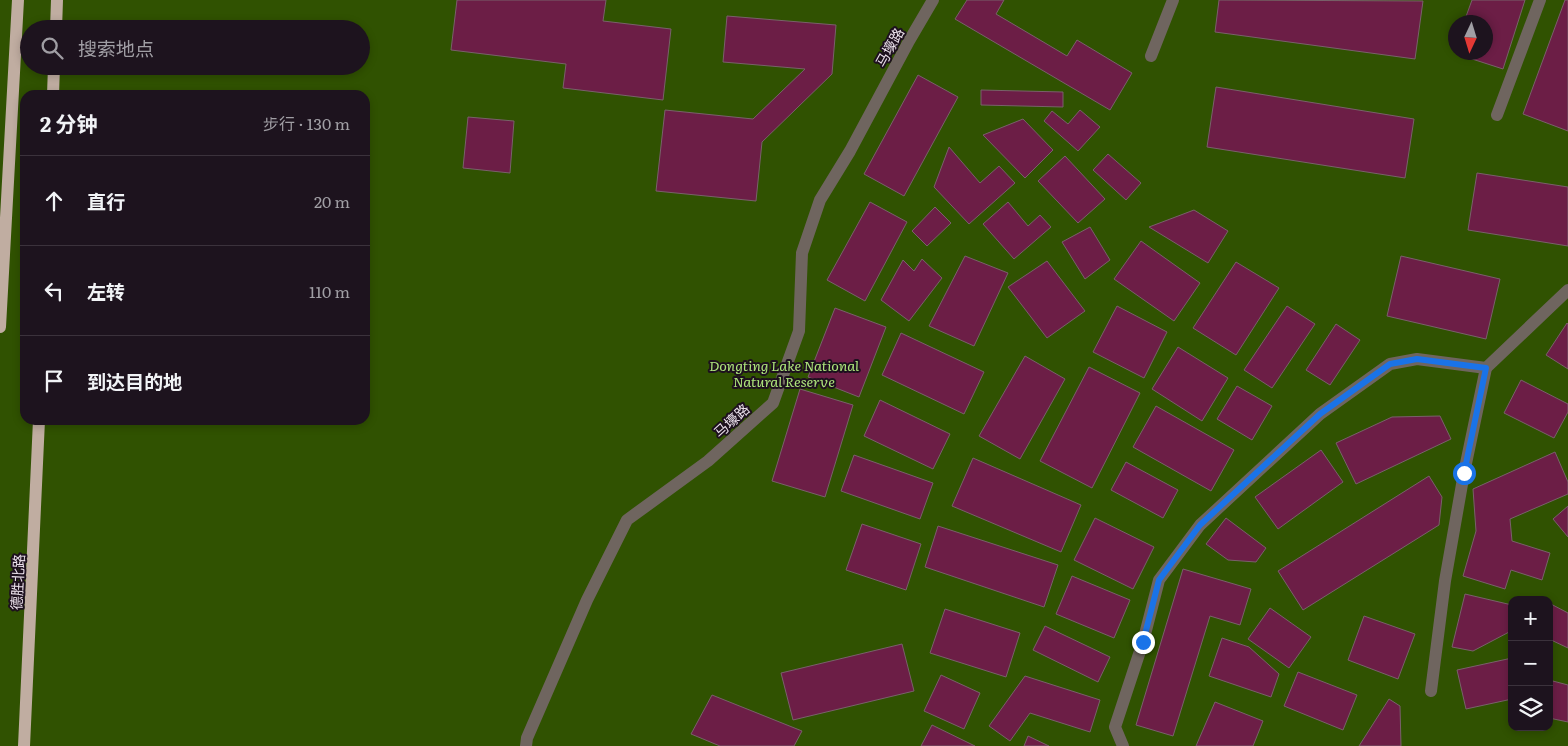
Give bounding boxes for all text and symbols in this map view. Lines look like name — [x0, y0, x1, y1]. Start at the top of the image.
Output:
north arrow — [1448, 15, 1493, 60]
search box — [20, 20, 370, 75]
street label: 马壕路 — [870, 24, 908, 70]
icon: search — [38, 34, 66, 62]
text: 搜索地点 — [78, 34, 154, 62]
text: 2 分钟 — [40, 107, 97, 138]
text: 步行 · 130 m — [263, 111, 350, 135]
icon: ahead — [40, 187, 68, 215]
text: 直行 — [87, 187, 125, 215]
text: 20 m — [314, 189, 350, 213]
icon: left — [40, 277, 68, 305]
text: 左转 — [87, 277, 125, 305]
text: 110 m — [309, 279, 350, 303]
park label: Dongting Lake National Natural Reserve — [709, 355, 859, 391]
icon: arrive — [40, 367, 68, 395]
text: 到达目的地 — [87, 367, 182, 395]
street label: 马壕路 — [709, 399, 753, 441]
route start — [1453, 462, 1476, 485]
street label: 德胜北路 — [6, 554, 28, 610]
map controls — [1508, 596, 1553, 731]
button: + — [1508, 596, 1553, 641]
route end — [1132, 631, 1155, 654]
button: − — [1508, 641, 1553, 686]
button: layers — [1508, 686, 1553, 731]

